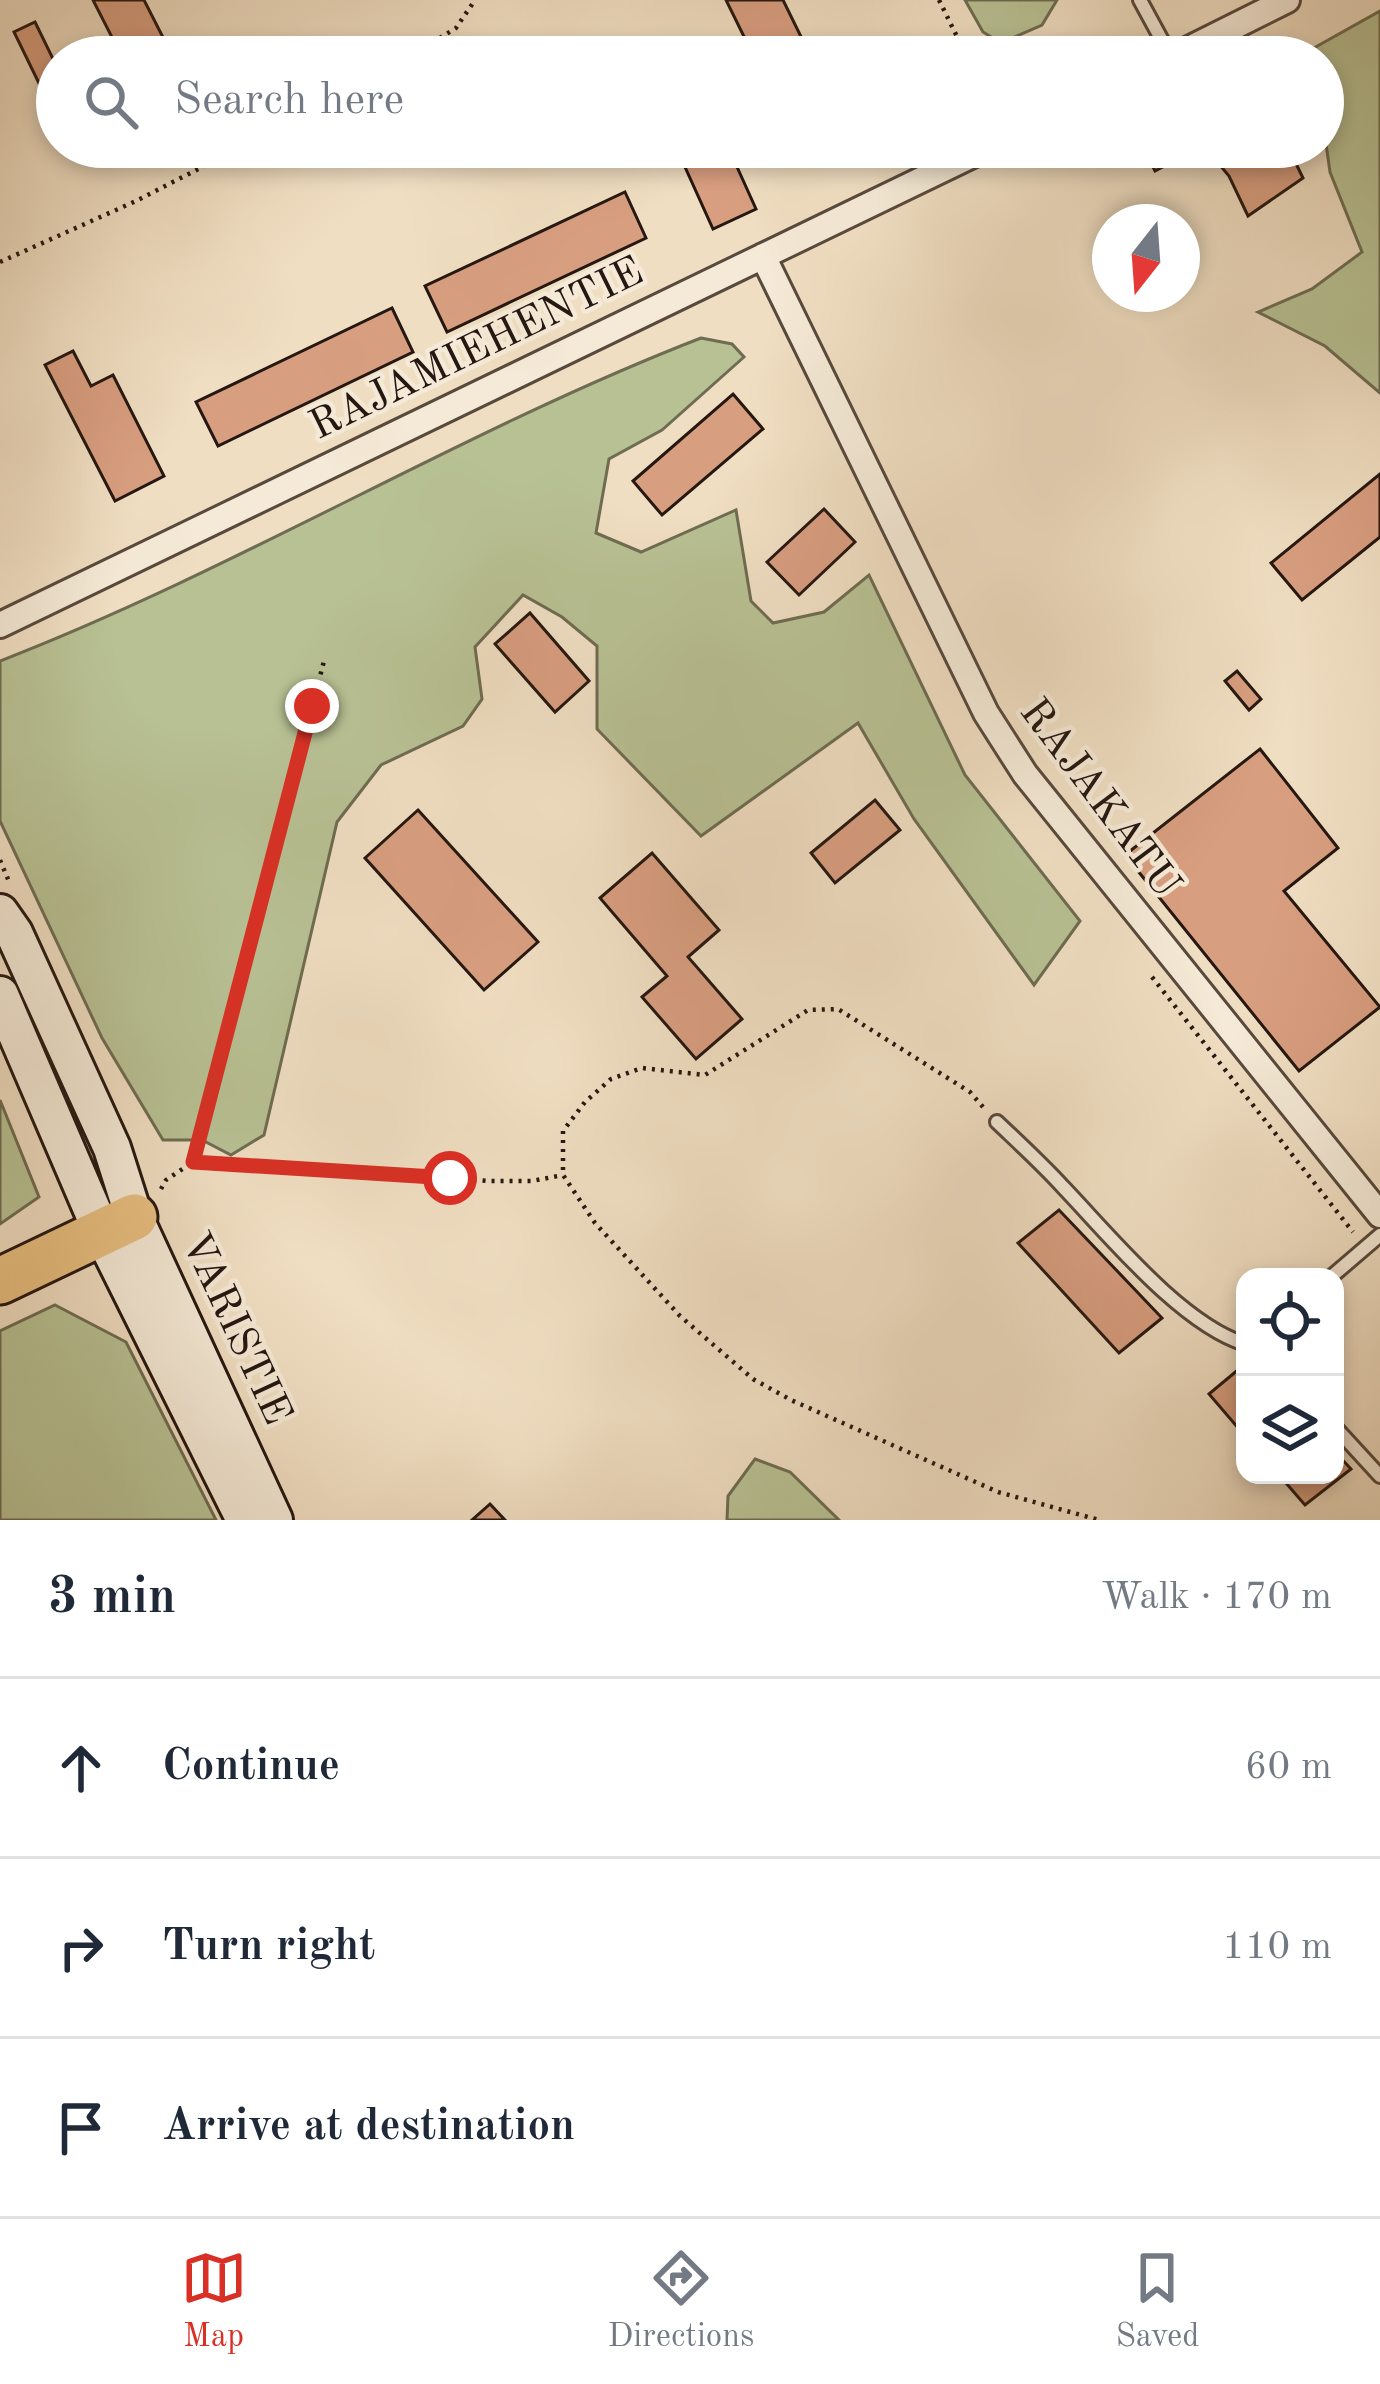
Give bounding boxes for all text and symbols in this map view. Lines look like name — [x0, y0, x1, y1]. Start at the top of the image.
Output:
search box — [36, 36, 1344, 168]
icon: search — [78, 69, 144, 135]
text: Search here — [174, 79, 404, 124]
north arrow — [1092, 204, 1200, 312]
street label: RAJAMIEHENTIE — [304, 251, 650, 449]
route end — [285, 679, 339, 733]
street label: RAJAKATU — [1011, 692, 1187, 906]
route start — [423, 1151, 477, 1205]
street label: VARISTIE — [172, 1226, 298, 1432]
map controls — [1236, 1268, 1344, 1484]
button: locate — [1236, 1268, 1344, 1376]
button: layers — [1236, 1376, 1344, 1484]
text: 3 min — [48, 1573, 176, 1624]
text: Walk · 170 m — [1101, 1578, 1332, 1617]
icon: ahead — [48, 1735, 114, 1801]
text: Continue — [162, 1745, 340, 1790]
text: 60 m — [1245, 1748, 1332, 1787]
icon: right — [48, 1915, 114, 1981]
text: Turn right — [162, 1925, 375, 1970]
text: 110 m — [1222, 1928, 1332, 1967]
icon: arrive — [48, 2095, 114, 2161]
text: Arrive at destination — [162, 2105, 575, 2150]
tab: Map — [181, 2245, 247, 2358]
tab: Directions — [608, 2245, 754, 2358]
tab: Saved — [1115, 2245, 1199, 2358]

